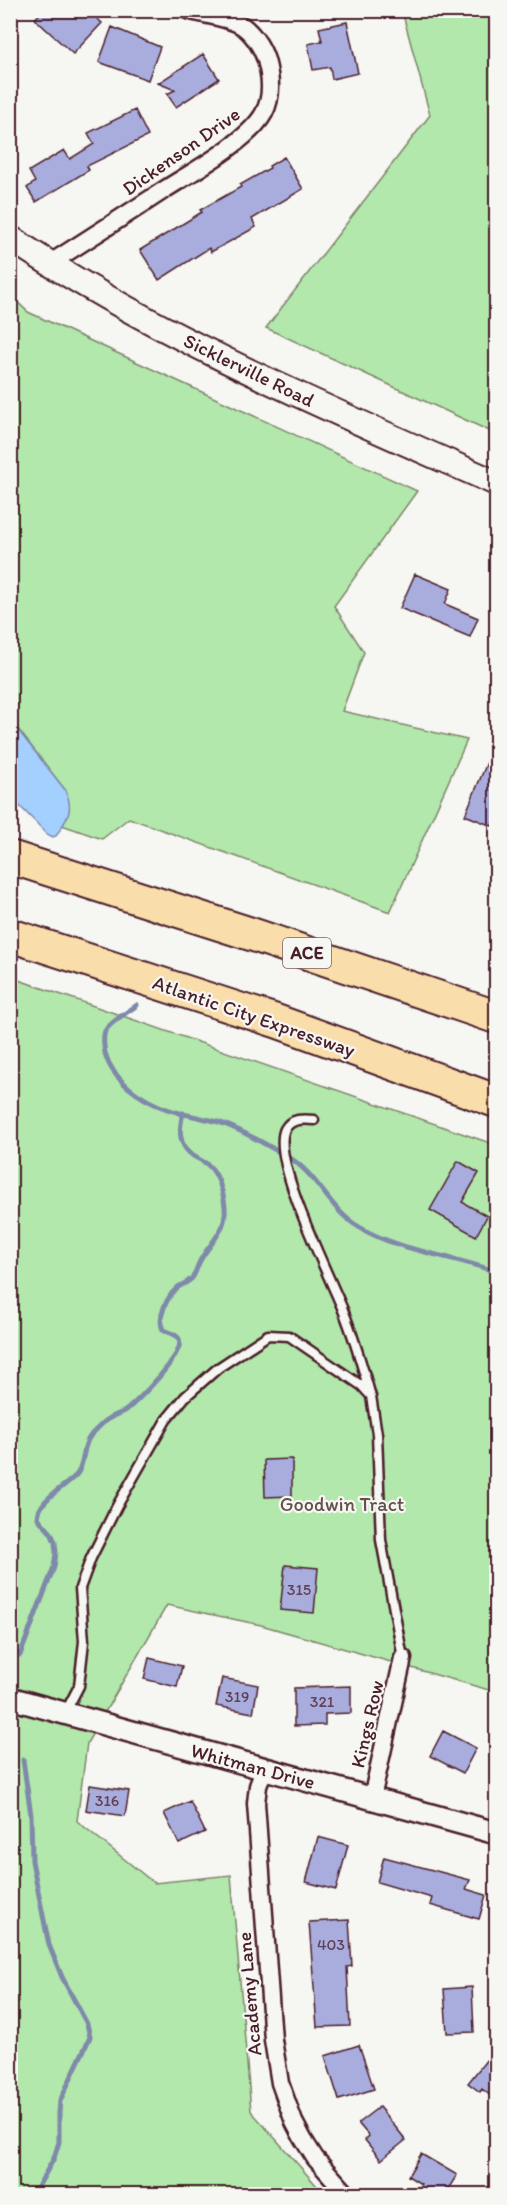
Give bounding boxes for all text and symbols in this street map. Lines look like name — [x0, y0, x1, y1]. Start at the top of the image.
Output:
street label: Dickenson Drive — [118, 102, 244, 200]
street label: Sicklerville Road — [180, 328, 318, 412]
road number: ACE — [283, 938, 331, 968]
street label: Atlantic City Expressway — [150, 970, 359, 1062]
park label: Goodwin Tract — [280, 1492, 404, 1516]
house number: 315 — [287, 1580, 311, 1599]
street label: Kings Row — [345, 1678, 389, 1770]
house number: 319 — [225, 1687, 249, 1706]
house number: 321 — [310, 1692, 335, 1711]
street label: Whitman Drive — [188, 1738, 318, 1794]
house number: 316 — [95, 1791, 119, 1810]
street label: Academy Lane — [232, 1931, 266, 2057]
house number: 403 — [317, 1935, 345, 1954]

